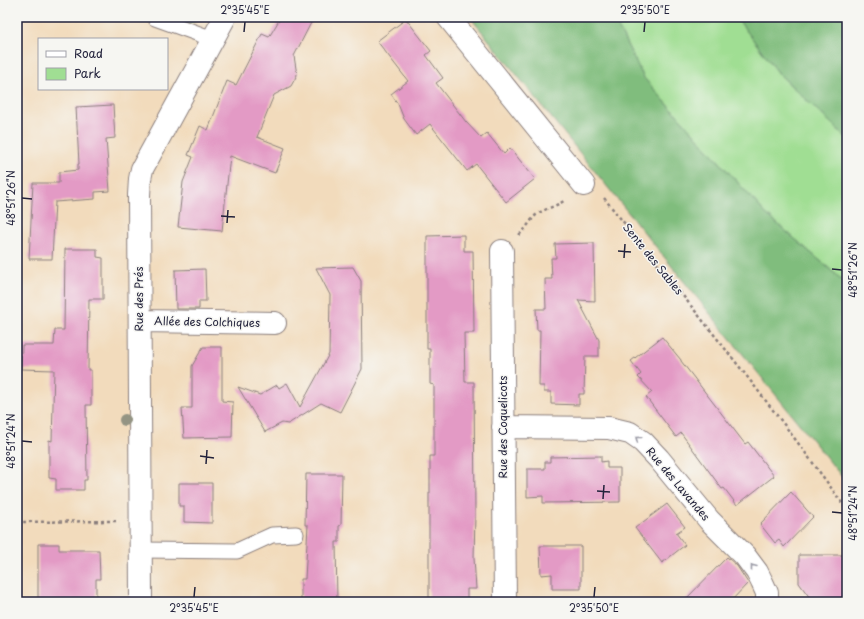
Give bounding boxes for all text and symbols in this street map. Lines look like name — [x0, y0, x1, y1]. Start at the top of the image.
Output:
text: 2°35'45"E — [220, 2, 270, 17]
text: 2°35'50"E — [620, 2, 670, 17]
legend — [38, 38, 168, 90]
text: Road — [74, 44, 103, 62]
text: Park — [74, 64, 101, 82]
text: 48°51'26"N — [3, 170, 18, 226]
street label: Sente des Sables — [619, 219, 688, 298]
text: 48°51'26"N — [845, 242, 860, 298]
street label: Rue des Prés — [130, 266, 147, 332]
street label: Allée des Colchiques — [154, 312, 260, 331]
street label: Rue des Coquelicots — [494, 376, 511, 478]
text: 48°51'24"N — [3, 413, 18, 469]
one-way arrow — [636, 437, 643, 444]
street label: Rue des Lavandes — [642, 443, 714, 524]
text: 48°51'24"N — [845, 485, 860, 541]
one-way arrow — [751, 564, 758, 571]
text: 2°35'45"E — [169, 600, 219, 615]
text: 2°35'50"E — [569, 600, 619, 615]

